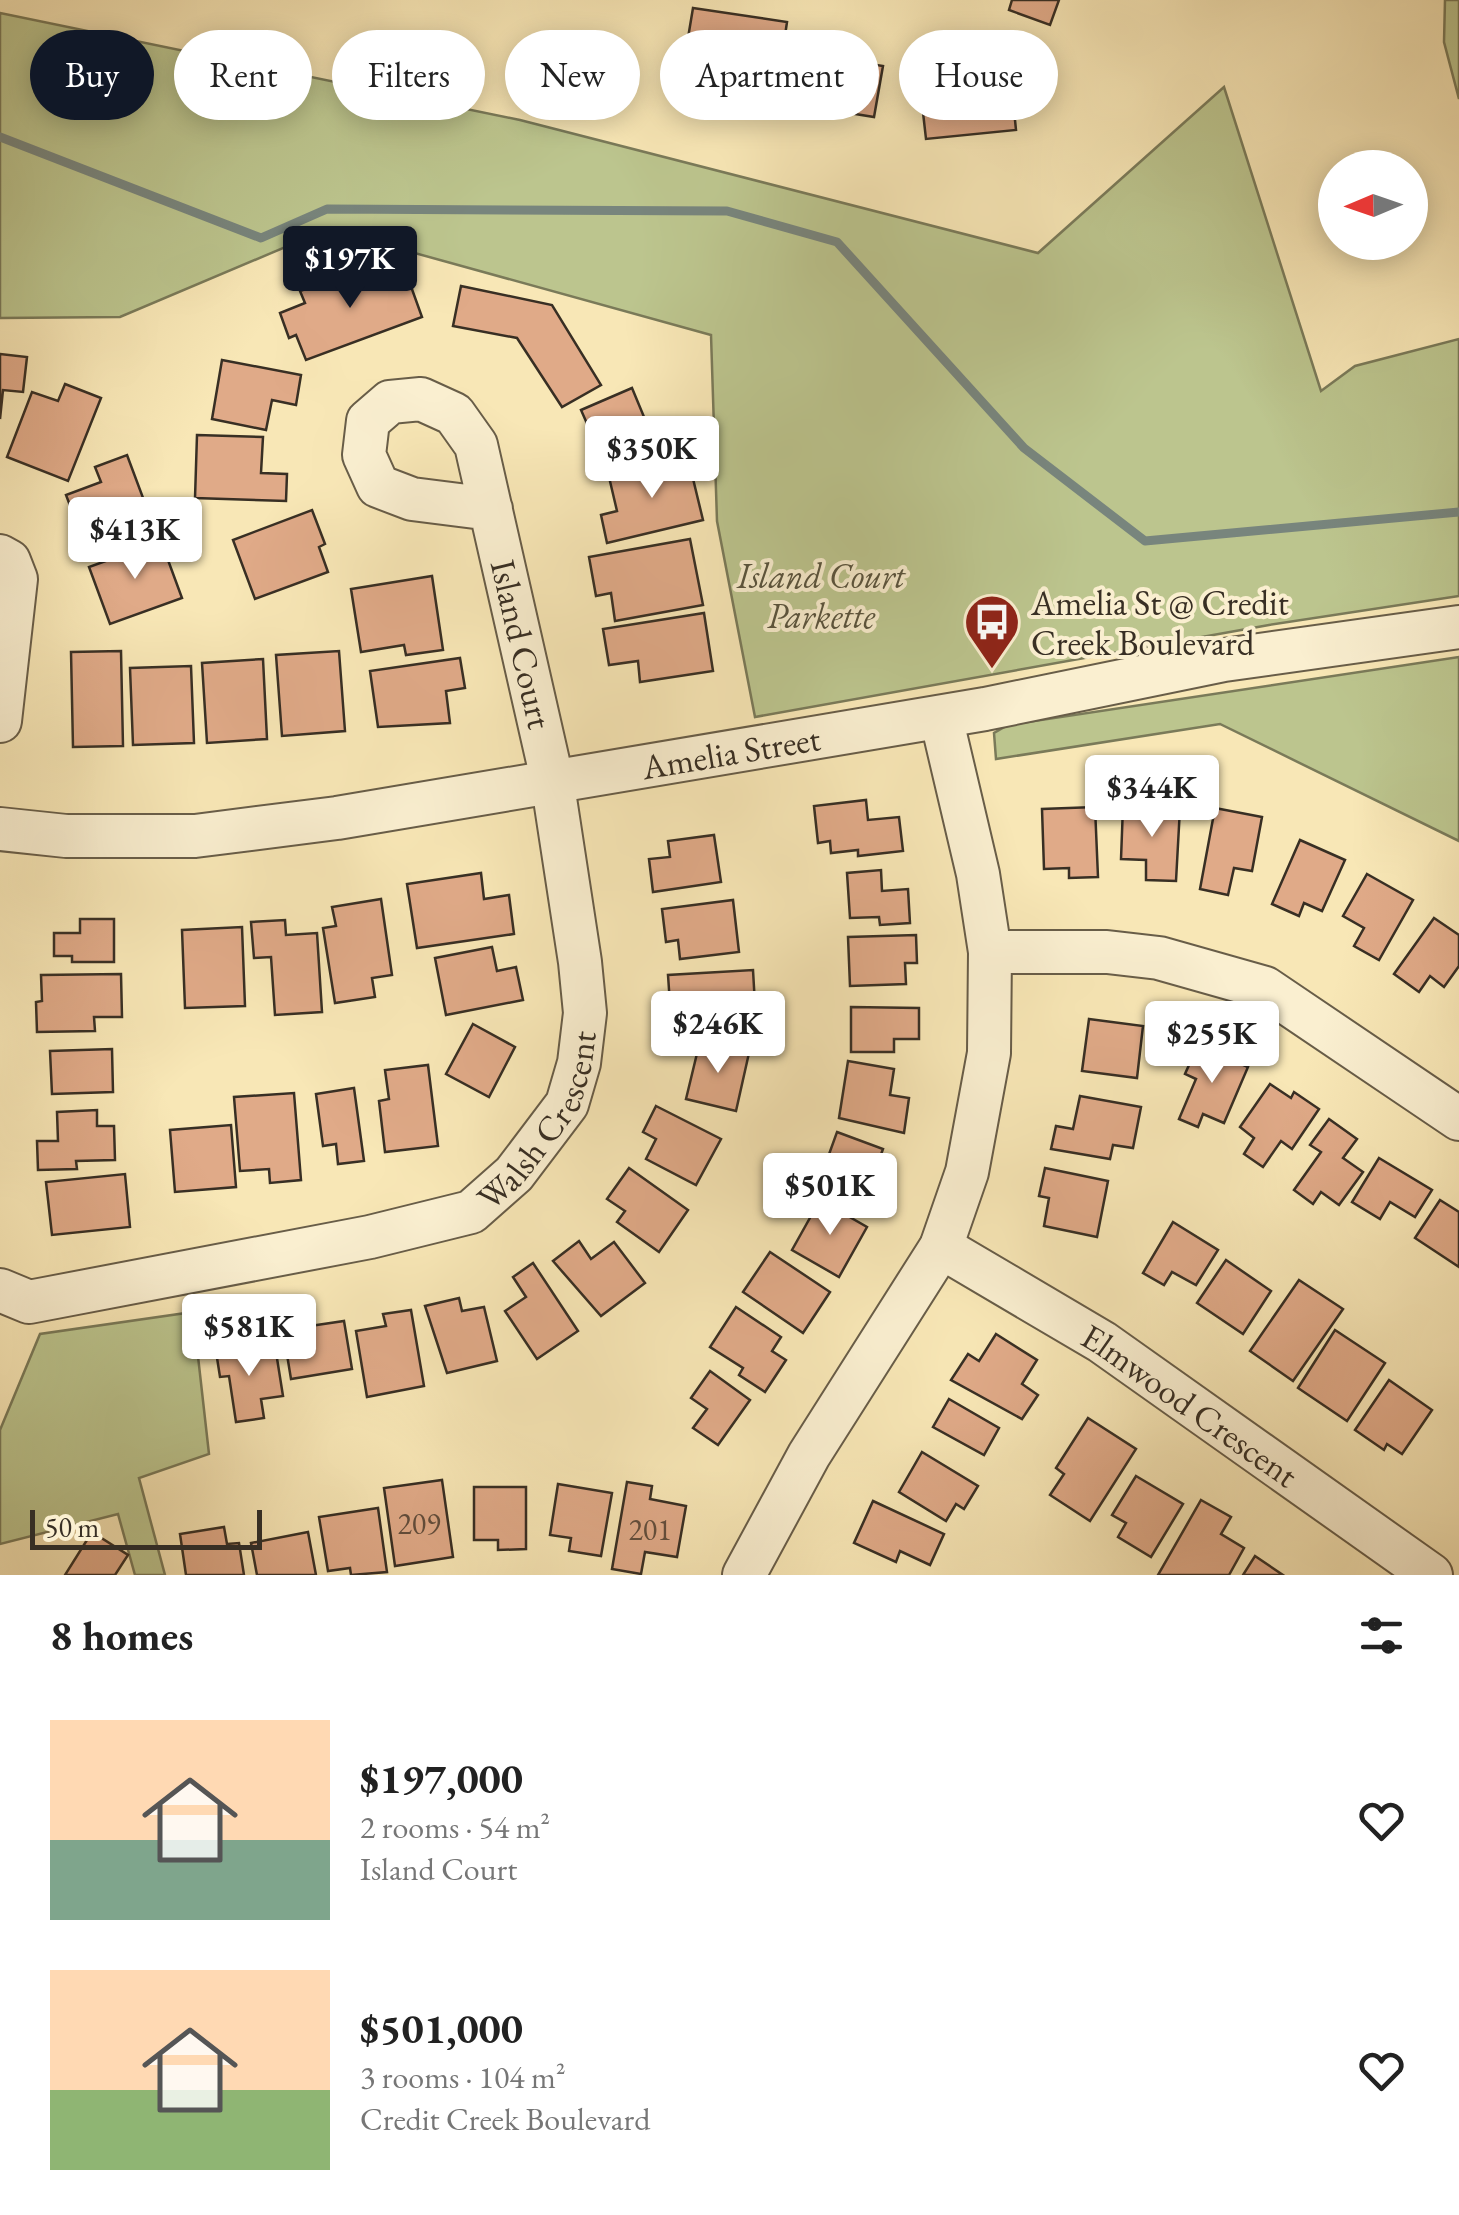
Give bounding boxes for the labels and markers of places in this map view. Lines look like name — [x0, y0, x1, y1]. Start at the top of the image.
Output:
pin: $197K — [280, 226, 420, 311]
pin: $350K — [582, 416, 722, 501]
pin: $413K — [65, 497, 205, 582]
place label: Amelia St @ Credit Creek Boulevard — [1030, 580, 1289, 665]
bus stop icon: Amelia St @ Credit Creek Boulevard — [962, 592, 1022, 671]
pin: $344K — [1082, 755, 1222, 840]
pin: $246K — [648, 991, 788, 1076]
pin: $255K — [1142, 1001, 1282, 1086]
pin: $501K — [760, 1153, 900, 1238]
pin: $581K — [179, 1294, 319, 1379]

